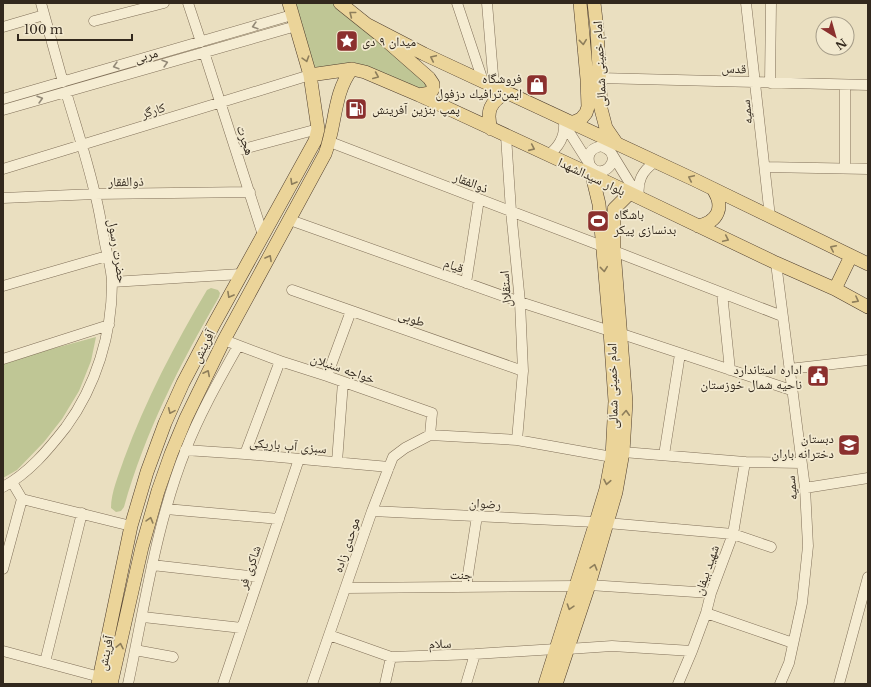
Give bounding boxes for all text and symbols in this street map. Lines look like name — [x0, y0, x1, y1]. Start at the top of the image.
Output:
one-way arrow — [350, 11, 357, 18]
scale bar — [18, 16, 132, 42]
north arrow — [815, 16, 855, 56]
one-way arrow — [251, 21, 258, 30]
street label: امام خمینی شمالی — [589, 21, 610, 107]
text: 100 m — [24, 22, 63, 37]
place icon: میدان ۹ دی — [334, 28, 360, 54]
place label: میدان ۹ دی — [362, 33, 416, 50]
text: N — [832, 35, 849, 53]
one-way arrow — [579, 39, 588, 45]
street label: مربی — [132, 44, 160, 67]
one-way arrow — [301, 55, 310, 62]
one-way arrow — [430, 55, 438, 63]
one-way arrow — [162, 59, 169, 68]
street label: قدس — [721, 60, 747, 77]
one-way arrow — [113, 61, 120, 70]
place label: فروشگاه ايمن‌ترافيك دزفول — [436, 70, 522, 102]
one-way arrow — [372, 72, 379, 80]
shop icon: فروشگاه ايمن‌ترافيك دزفول — [524, 72, 550, 98]
one-way arrow — [37, 95, 44, 104]
fuel station icon: پمپ بنزین آفرینش — [343, 96, 369, 122]
street label: کارگر — [138, 98, 168, 123]
street label: سمیه — [737, 99, 756, 125]
place label: پمپ بنزین آفرینش — [372, 101, 460, 118]
street label: هجرت — [233, 123, 258, 157]
one-way arrow — [528, 143, 535, 151]
street label: بلوار سیدالشهدا — [555, 153, 628, 200]
street label: ذوالفقار — [450, 168, 491, 197]
street label: ذوالفقار — [107, 173, 144, 190]
one-way arrow — [688, 175, 695, 183]
one-way arrow — [291, 178, 298, 185]
place label: باشگاه بدنسازی پیکر — [613, 206, 676, 238]
sports icon: باشگاه بدنسازی پیکر — [585, 208, 611, 234]
street label: حضرت رسول — [104, 218, 131, 284]
one-way arrow — [721, 234, 729, 242]
one-way arrow — [829, 245, 837, 253]
street label: قیام — [442, 254, 466, 277]
one-way arrow — [264, 255, 271, 262]
one-way arrow — [600, 266, 609, 272]
street label: استقلال — [495, 270, 516, 308]
one-way arrow — [227, 291, 234, 298]
one-way arrow — [852, 296, 859, 303]
street label: طوبی — [396, 306, 427, 331]
street label: آفرینش — [188, 326, 219, 366]
street label: امام خمینی شمالی — [603, 343, 622, 429]
street label: خواجه سنبلان — [308, 350, 377, 387]
place label: اداره استاندارد ناحیه شمال خوزستان — [700, 361, 802, 393]
public building icon: اداره استاندارد ناحیه شمال خوزستان — [805, 363, 831, 389]
one-way arrow — [203, 370, 210, 377]
one-way arrow — [167, 407, 175, 414]
one-way arrow — [621, 410, 630, 416]
place label: دبستان دخترانه باران — [772, 430, 834, 462]
school or university icon: دبستان دخترانه باران — [836, 432, 862, 458]
street label: سبزی آب باریکی — [249, 434, 327, 457]
street label: سمیه — [782, 475, 801, 501]
one-way arrow — [603, 479, 612, 485]
street label: رضوان — [469, 494, 501, 513]
street label: موحدی زاده — [329, 515, 364, 575]
one-way arrow — [145, 516, 154, 523]
street label: شاکری فر — [234, 543, 265, 592]
street label: شهید بیفان — [690, 543, 723, 598]
one-way arrow — [590, 564, 598, 570]
street label: جنت — [450, 566, 472, 583]
one-way arrow — [566, 603, 575, 610]
street label: آفرینش — [94, 633, 118, 672]
street label: سلام — [428, 635, 452, 652]
one-way arrow — [115, 643, 123, 649]

